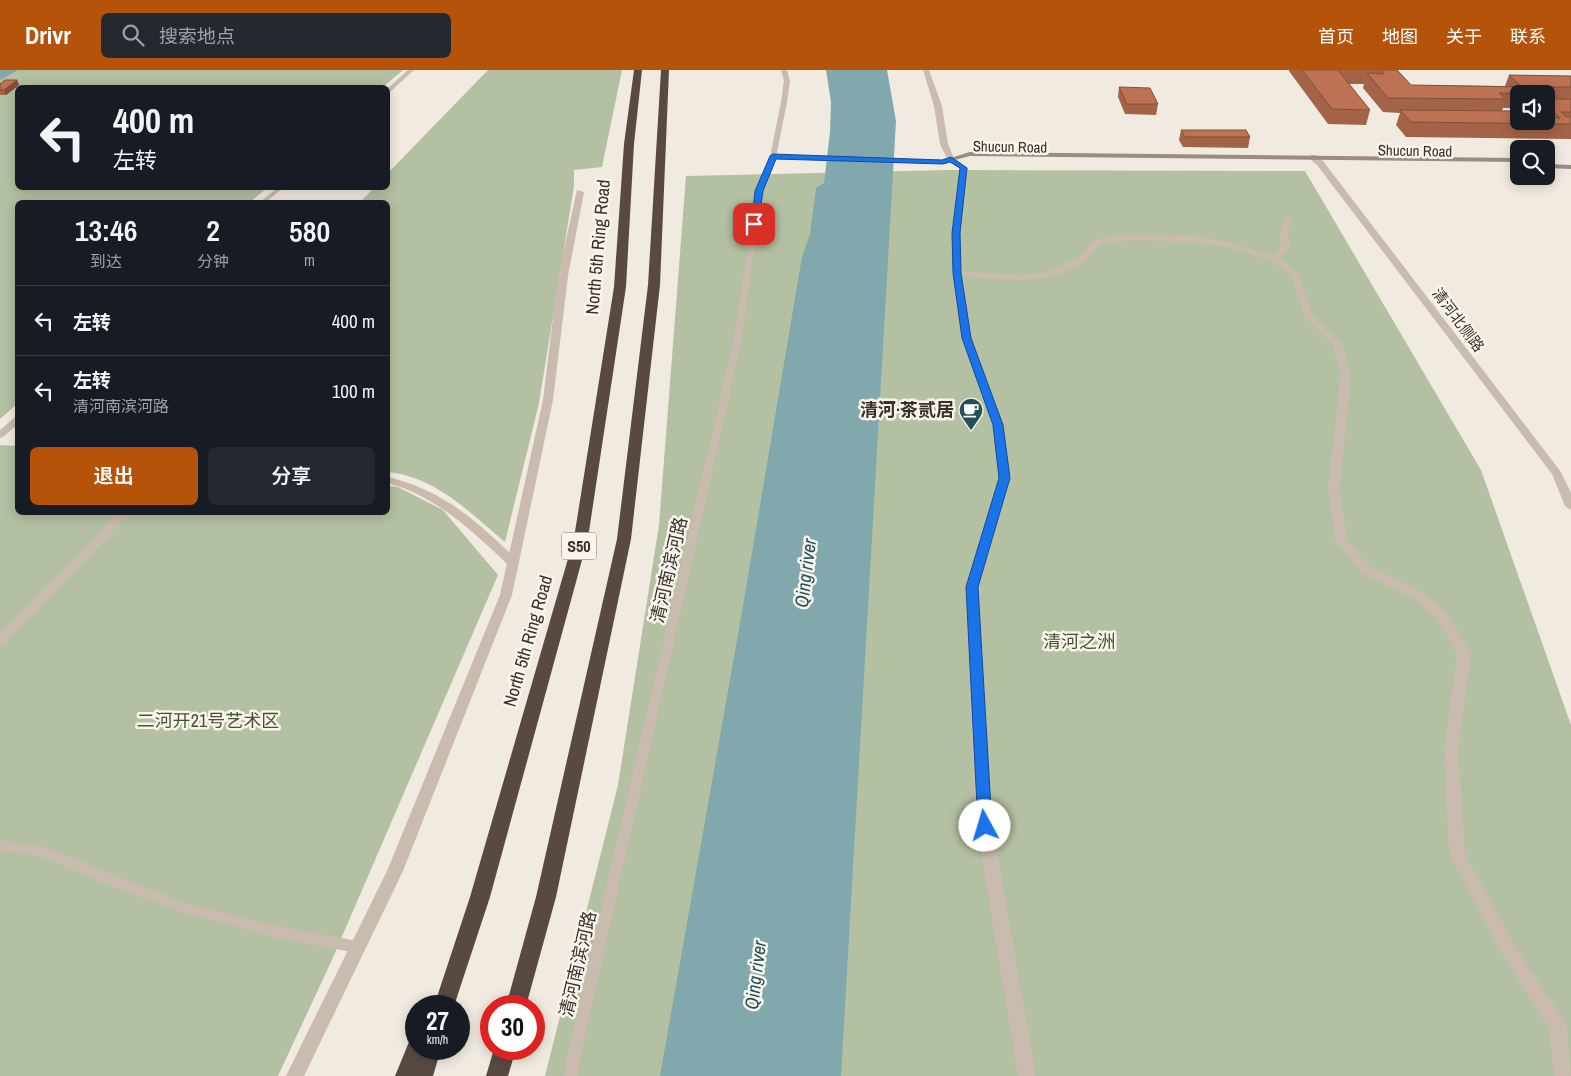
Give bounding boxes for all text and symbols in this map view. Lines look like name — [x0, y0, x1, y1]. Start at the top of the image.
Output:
search box — [101, 13, 451, 58]
text: Drivr — [25, 19, 71, 51]
icon: search — [119, 21, 147, 49]
text: 搜索地点 — [159, 23, 235, 49]
text: 首页 — [1318, 24, 1354, 49]
text: 地图 — [1382, 24, 1418, 49]
text: 关于 — [1446, 24, 1482, 49]
text: 联系 — [1510, 24, 1546, 49]
map controls — [1510, 85, 1555, 185]
button: sound — [1510, 85, 1555, 130]
text: 400 m — [113, 97, 194, 144]
icon: left — [30, 105, 95, 170]
street label: Shucun Road — [973, 135, 1047, 158]
street label: Shucun Road — [1378, 139, 1452, 162]
button: search — [1510, 140, 1555, 185]
text: 左转 — [113, 145, 157, 175]
street label: North 5th Ring Road — [579, 178, 616, 315]
pin — [733, 203, 775, 245]
text: 13:46 — [75, 210, 137, 250]
text: 2 — [206, 210, 220, 250]
icon: arrive — [740, 210, 768, 238]
text: 580 — [289, 211, 330, 251]
text: m — [304, 249, 315, 271]
text: 到达 — [90, 250, 122, 272]
text: 分钟 — [197, 250, 229, 272]
street label: 清河北侧路 — [1427, 283, 1489, 356]
icon: left — [30, 307, 58, 335]
text: 400 m — [332, 308, 375, 334]
text: 左转 — [73, 309, 111, 335]
text: 左转 — [73, 367, 111, 393]
icon: left — [30, 377, 58, 405]
text: 100 m — [332, 378, 375, 404]
text: 清河南滨河路 — [73, 395, 169, 417]
place label: 清河·茶贰居 — [860, 397, 954, 422]
cafe icon: 清河·茶贰居 — [958, 397, 984, 431]
button: 退出 — [30, 447, 198, 505]
button: 分享 — [208, 447, 375, 505]
street label: 清河南滨河路 — [644, 514, 693, 625]
road number: S50 — [562, 532, 596, 560]
water label: Qing river — [788, 536, 822, 609]
street label: North 5th Ring Road — [497, 572, 558, 709]
park label: 清河之洲 — [1043, 629, 1115, 654]
park label: 二河开21号艺术区 — [137, 708, 279, 733]
position arrow — [958, 799, 1010, 851]
street label: 清河南滨河路 — [553, 908, 602, 1019]
water label: Qing river — [738, 938, 772, 1011]
speed limit sign: 30 — [480, 995, 545, 1060]
text: 27 — [426, 1004, 449, 1038]
text: km/h — [427, 1032, 448, 1048]

